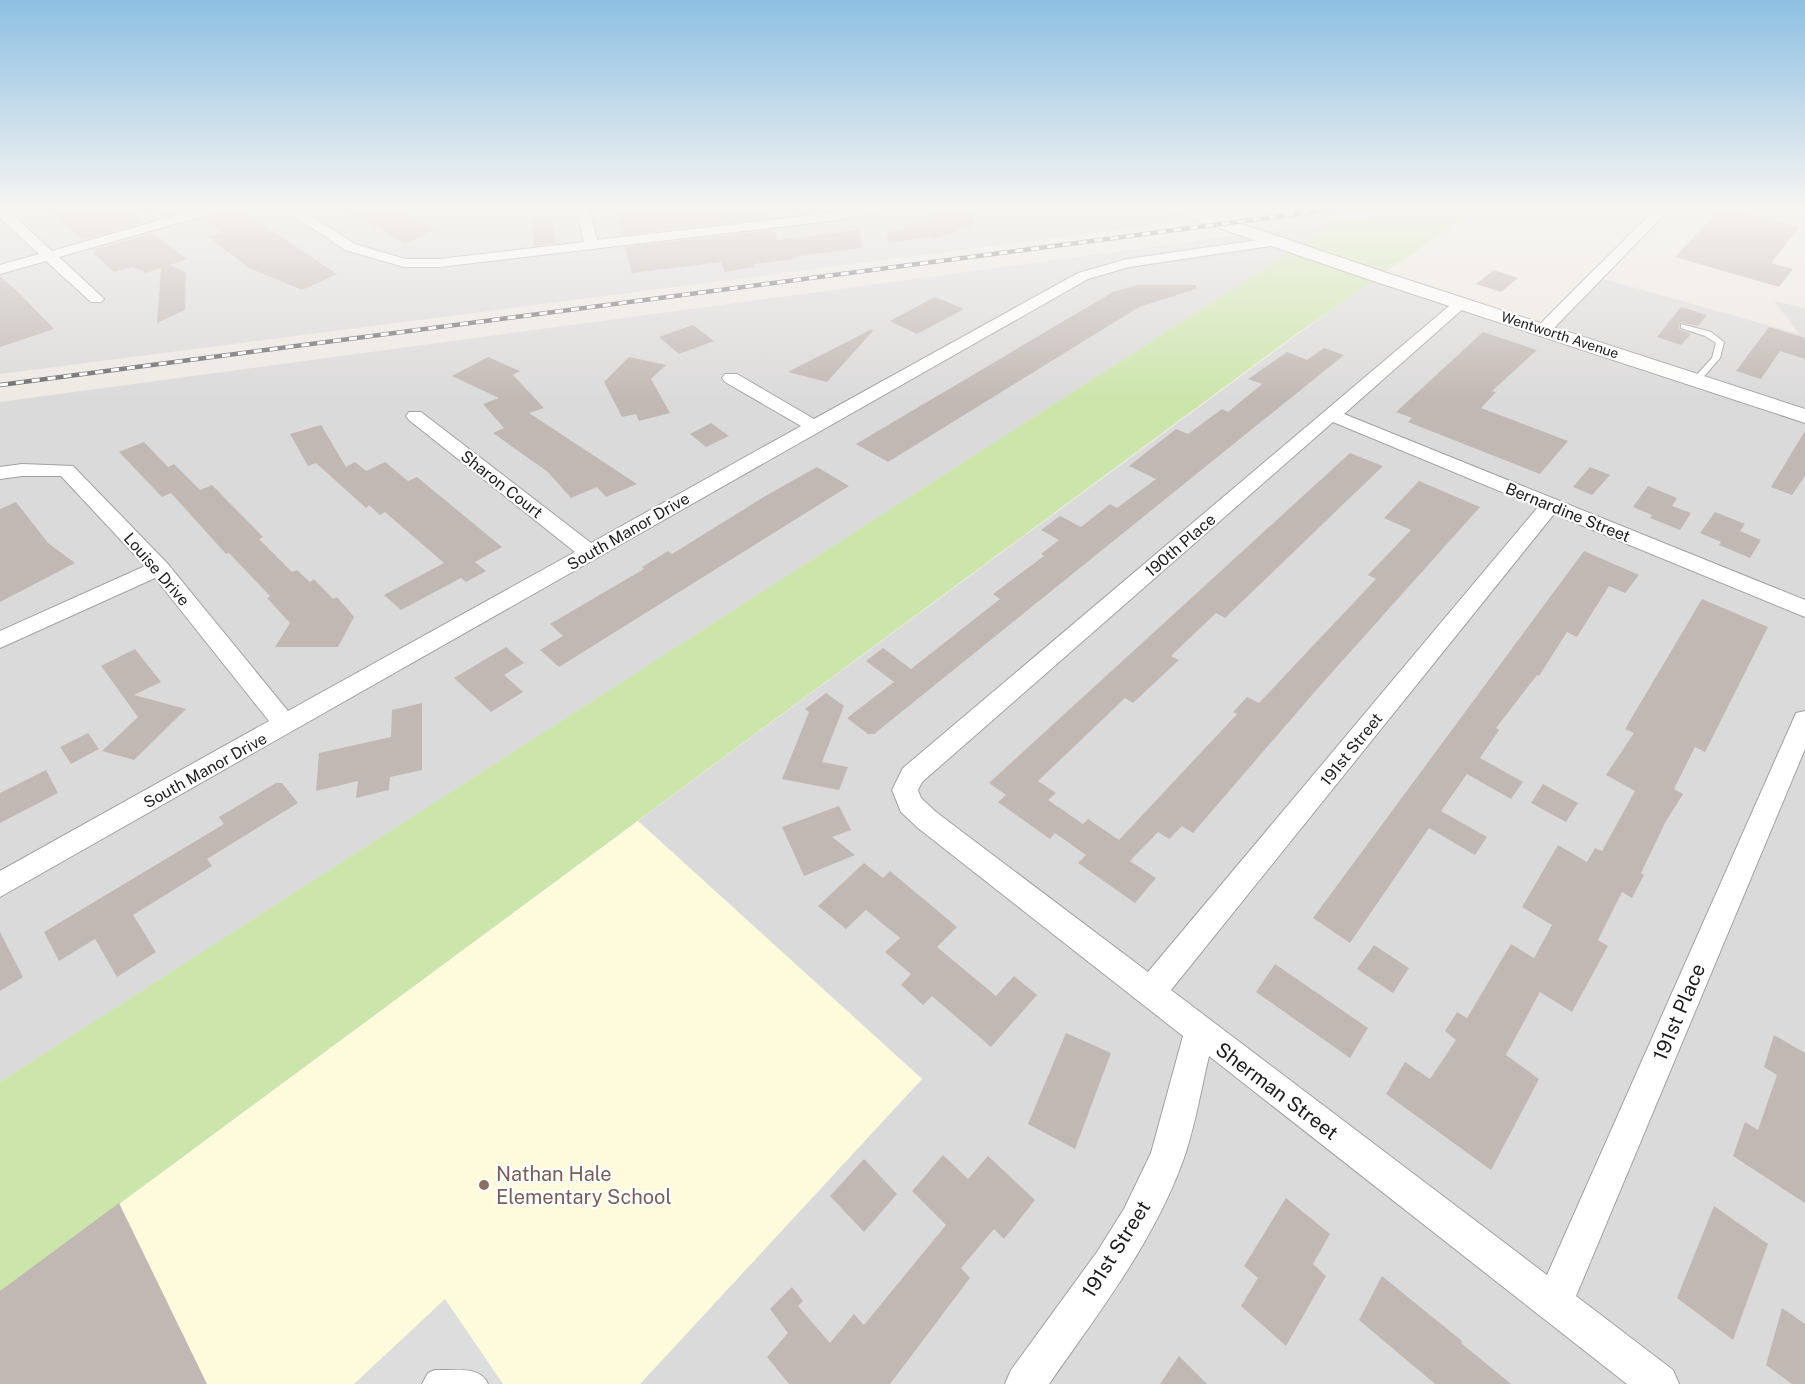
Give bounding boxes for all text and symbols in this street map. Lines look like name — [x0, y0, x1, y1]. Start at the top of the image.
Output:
street label: Wentworth Avenue — [1499, 308, 1621, 362]
street label: Sharon Court — [457, 447, 546, 522]
street label: Bernardine Street — [1503, 479, 1633, 546]
street label: South Manor Drive — [564, 489, 693, 574]
street label: 190th Place — [1141, 510, 1219, 581]
street label: Louise Drive — [120, 529, 193, 610]
street label: 191st Street — [1316, 709, 1386, 789]
street label: South Manor Drive — [140, 729, 270, 812]
street label: 191st Place — [1648, 960, 1710, 1064]
street label: Sherman Street — [1211, 1037, 1343, 1145]
place label: Nathan Hale Elementary School — [496, 1162, 671, 1209]
marker: Nathan Hale Elementary School — [477, 1178, 491, 1192]
street label: 191st Street — [1077, 1196, 1155, 1302]

